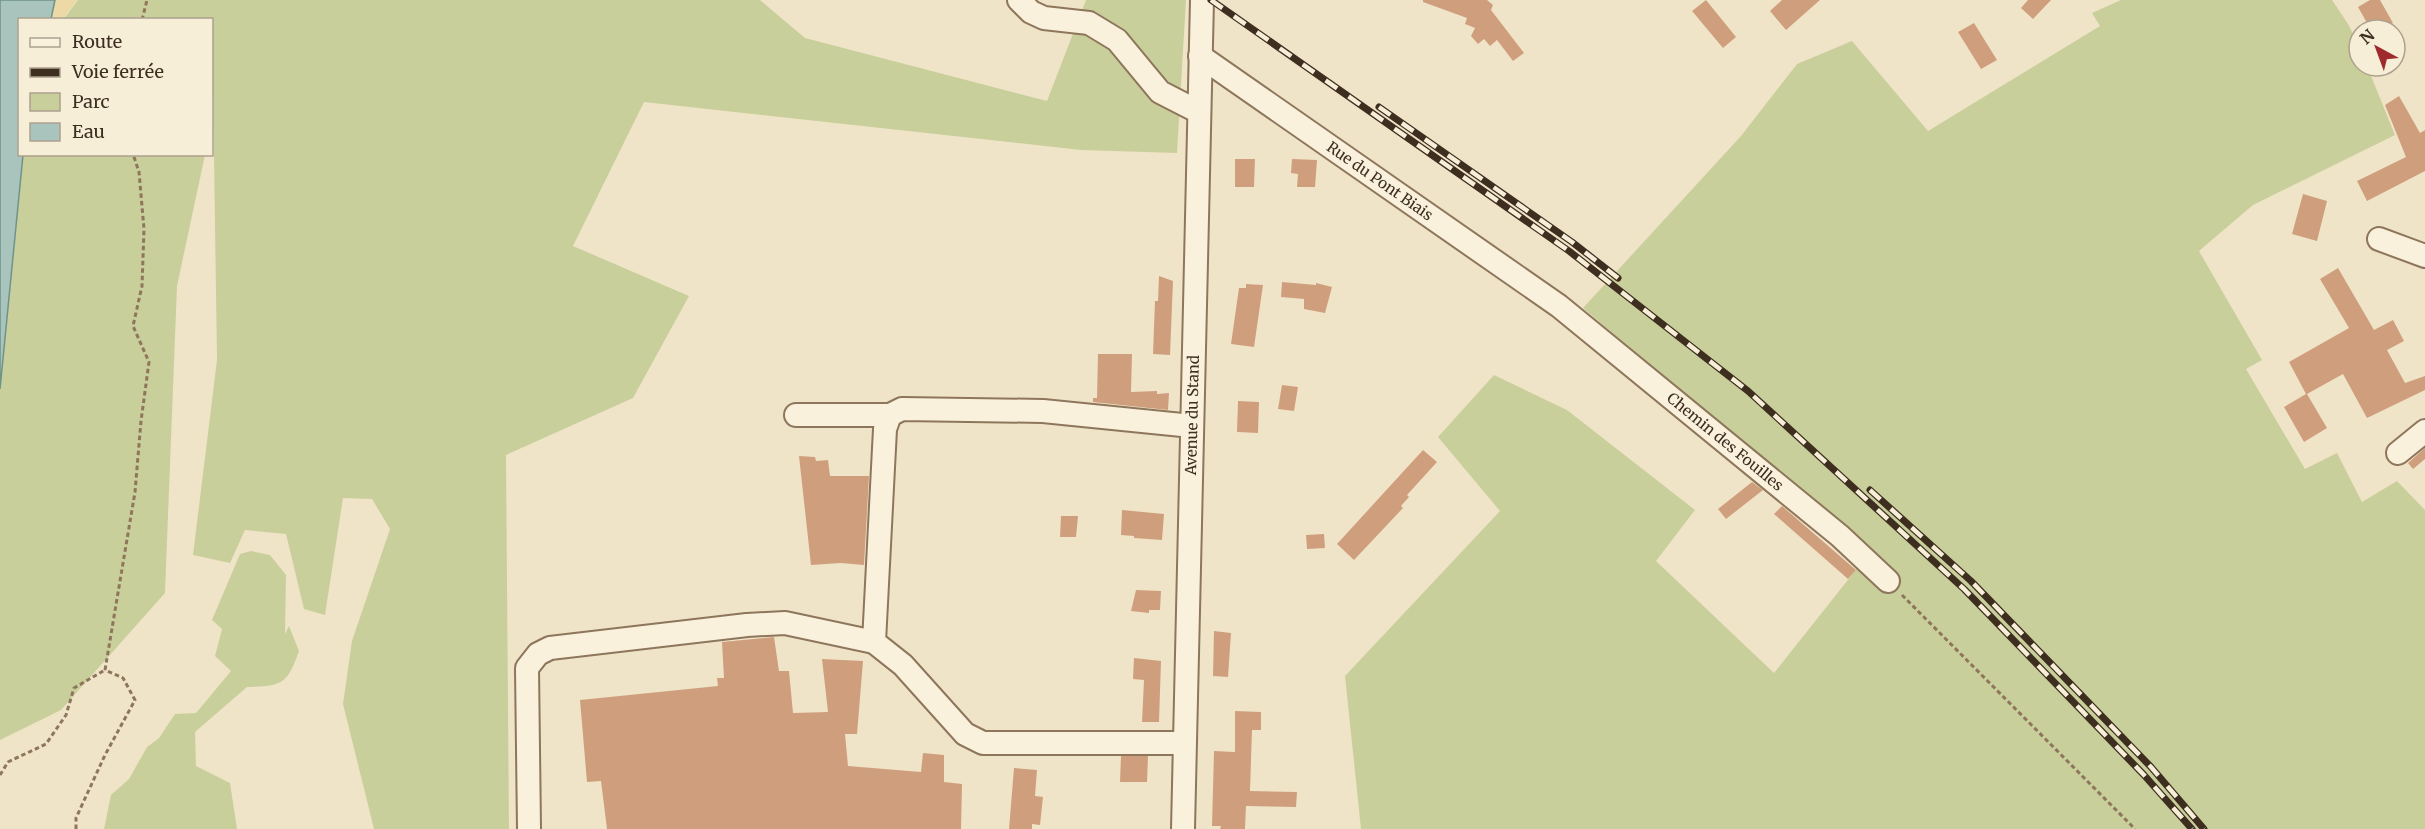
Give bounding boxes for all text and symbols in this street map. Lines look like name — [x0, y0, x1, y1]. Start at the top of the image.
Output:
legend — [18, 18, 213, 156]
north arrow — [2347, 18, 2407, 78]
text: N — [2356, 25, 2379, 48]
text: Route — [72, 30, 122, 53]
text: Voie ferrée — [71, 60, 164, 83]
text: Parc — [72, 90, 110, 113]
text: Eau — [72, 120, 105, 143]
street label: Rue du Pont Biais — [1323, 137, 1437, 224]
street label: Avenue du Stand — [1181, 355, 1203, 476]
street label: Chemin des Fouilles — [1663, 388, 1787, 495]

